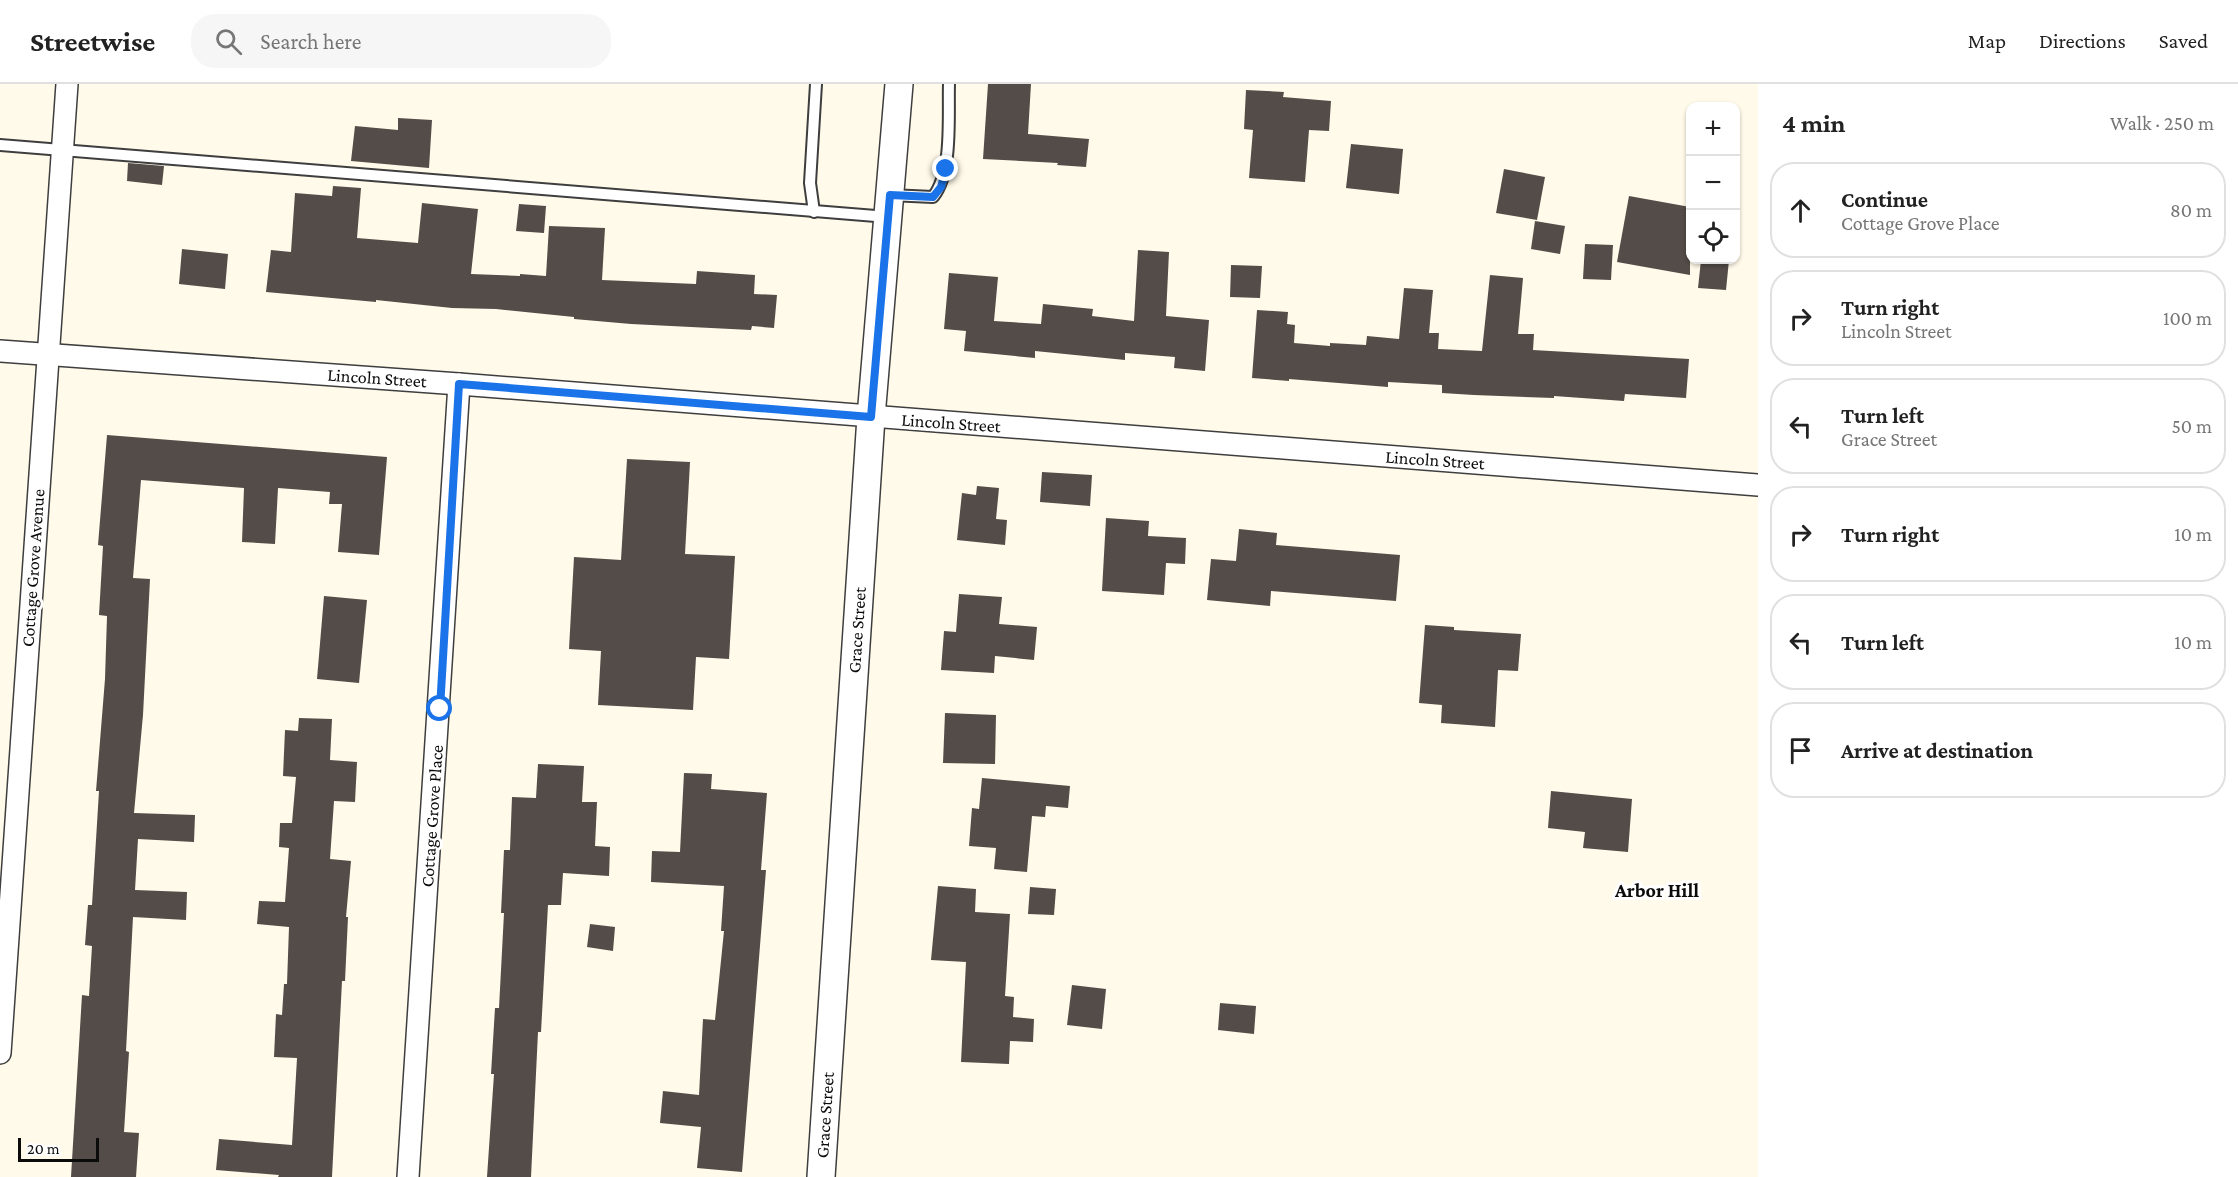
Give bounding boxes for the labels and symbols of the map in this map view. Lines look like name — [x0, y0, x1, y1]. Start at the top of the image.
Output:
route end — [932, 155, 958, 181]
street label: Lincoln Street — [327, 365, 428, 392]
street label: Lincoln Street — [901, 410, 1002, 437]
street label: Lincoln Street — [1385, 447, 1486, 474]
street label: Cottage Grove Avenue — [18, 488, 49, 648]
street label: Grace Street — [844, 585, 870, 674]
route start — [426, 695, 452, 721]
street label: Cottage Grove Place — [417, 744, 447, 888]
district label: Arbor Hill — [1614, 879, 1699, 901]
street label: Grace Street — [812, 1070, 838, 1159]
scale bar — [18, 1135, 99, 1162]

